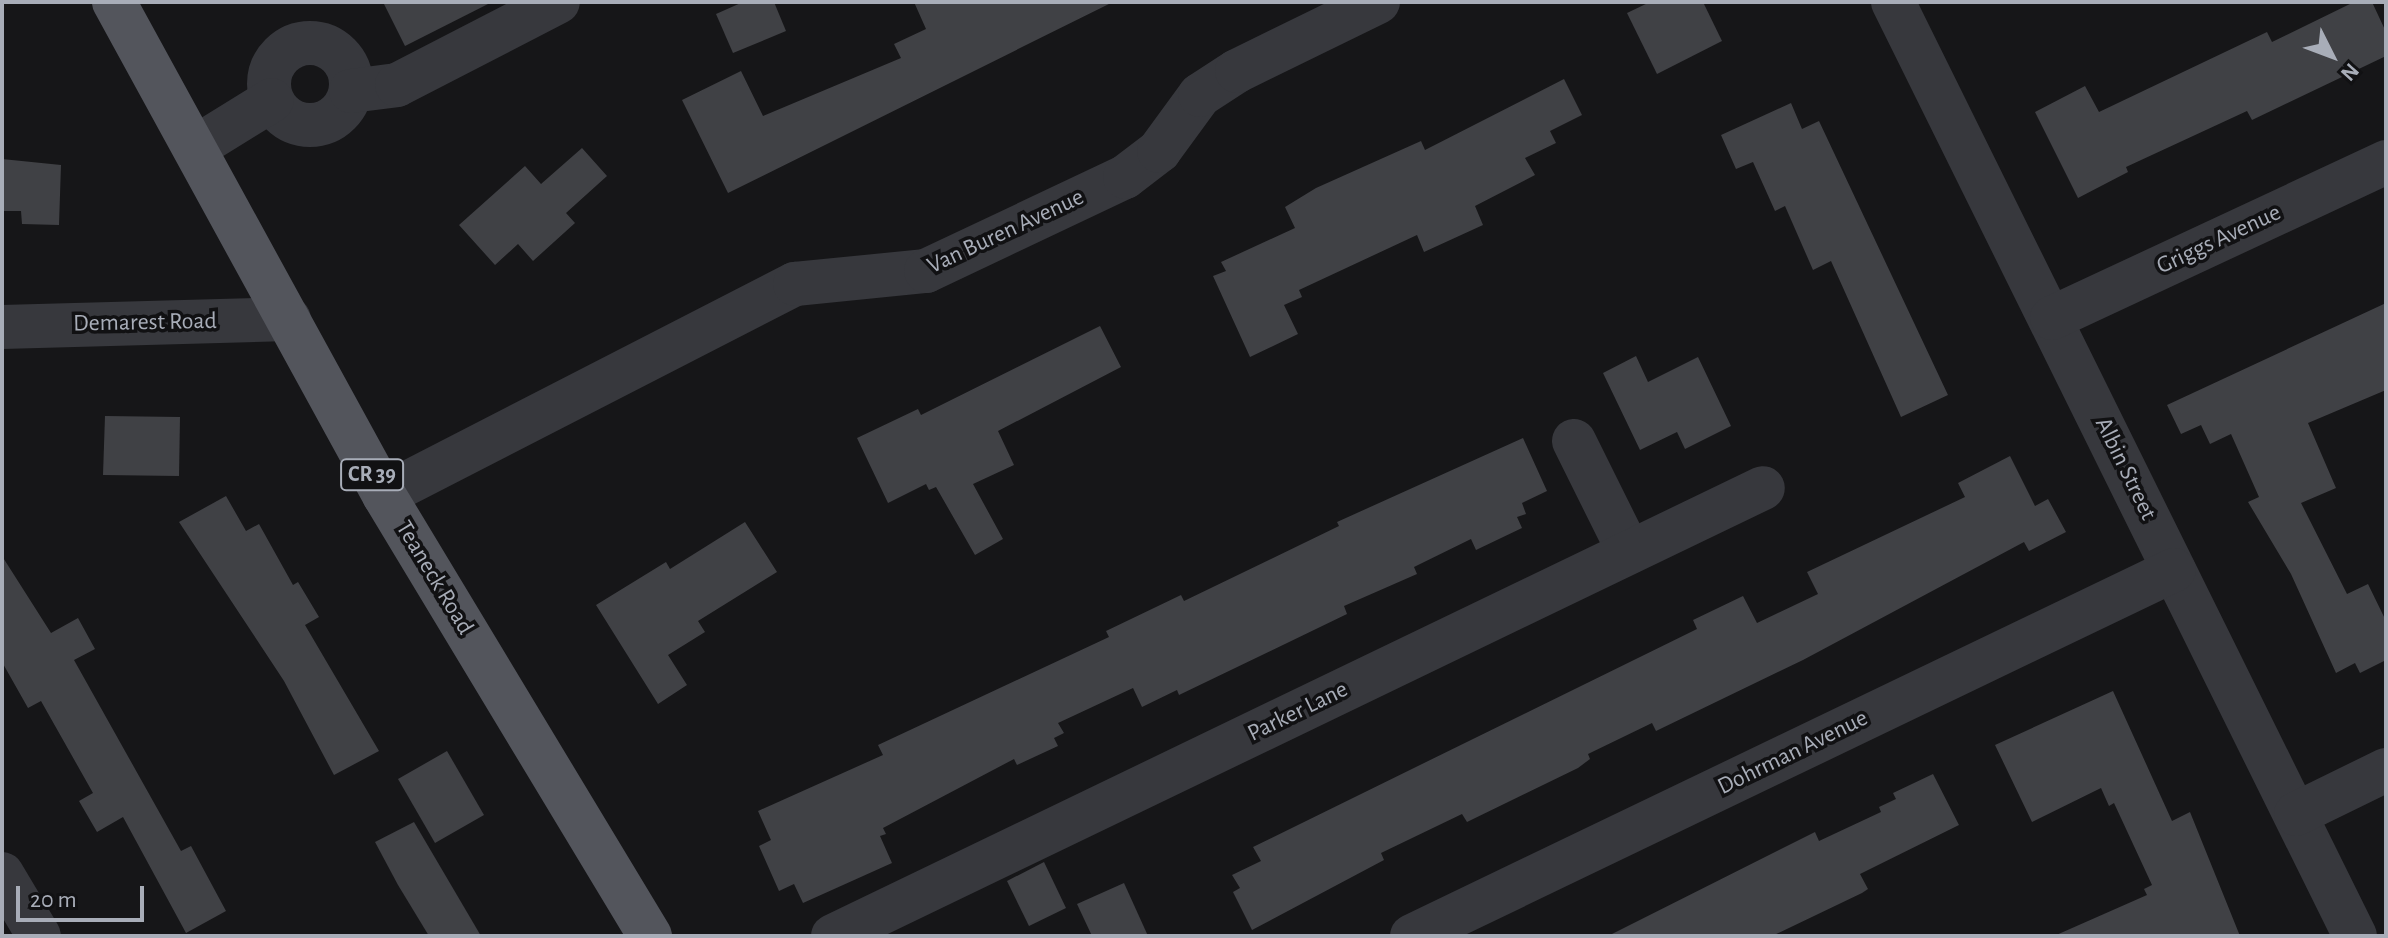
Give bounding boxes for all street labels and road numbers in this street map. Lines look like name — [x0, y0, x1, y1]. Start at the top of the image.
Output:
street label: Van Buren Avenue — [923, 183, 1089, 281]
street label: Griggs Avenue — [2152, 199, 2286, 281]
street label: Demarest Road — [73, 307, 217, 339]
street label: Albin Street — [2088, 413, 2162, 525]
road number: CR 39 — [340, 457, 404, 493]
street label: Teaneck Road — [389, 516, 479, 640]
street label: Parker Lane — [1243, 675, 1353, 749]
street label: Dohrman Avenue — [1713, 704, 1873, 802]

